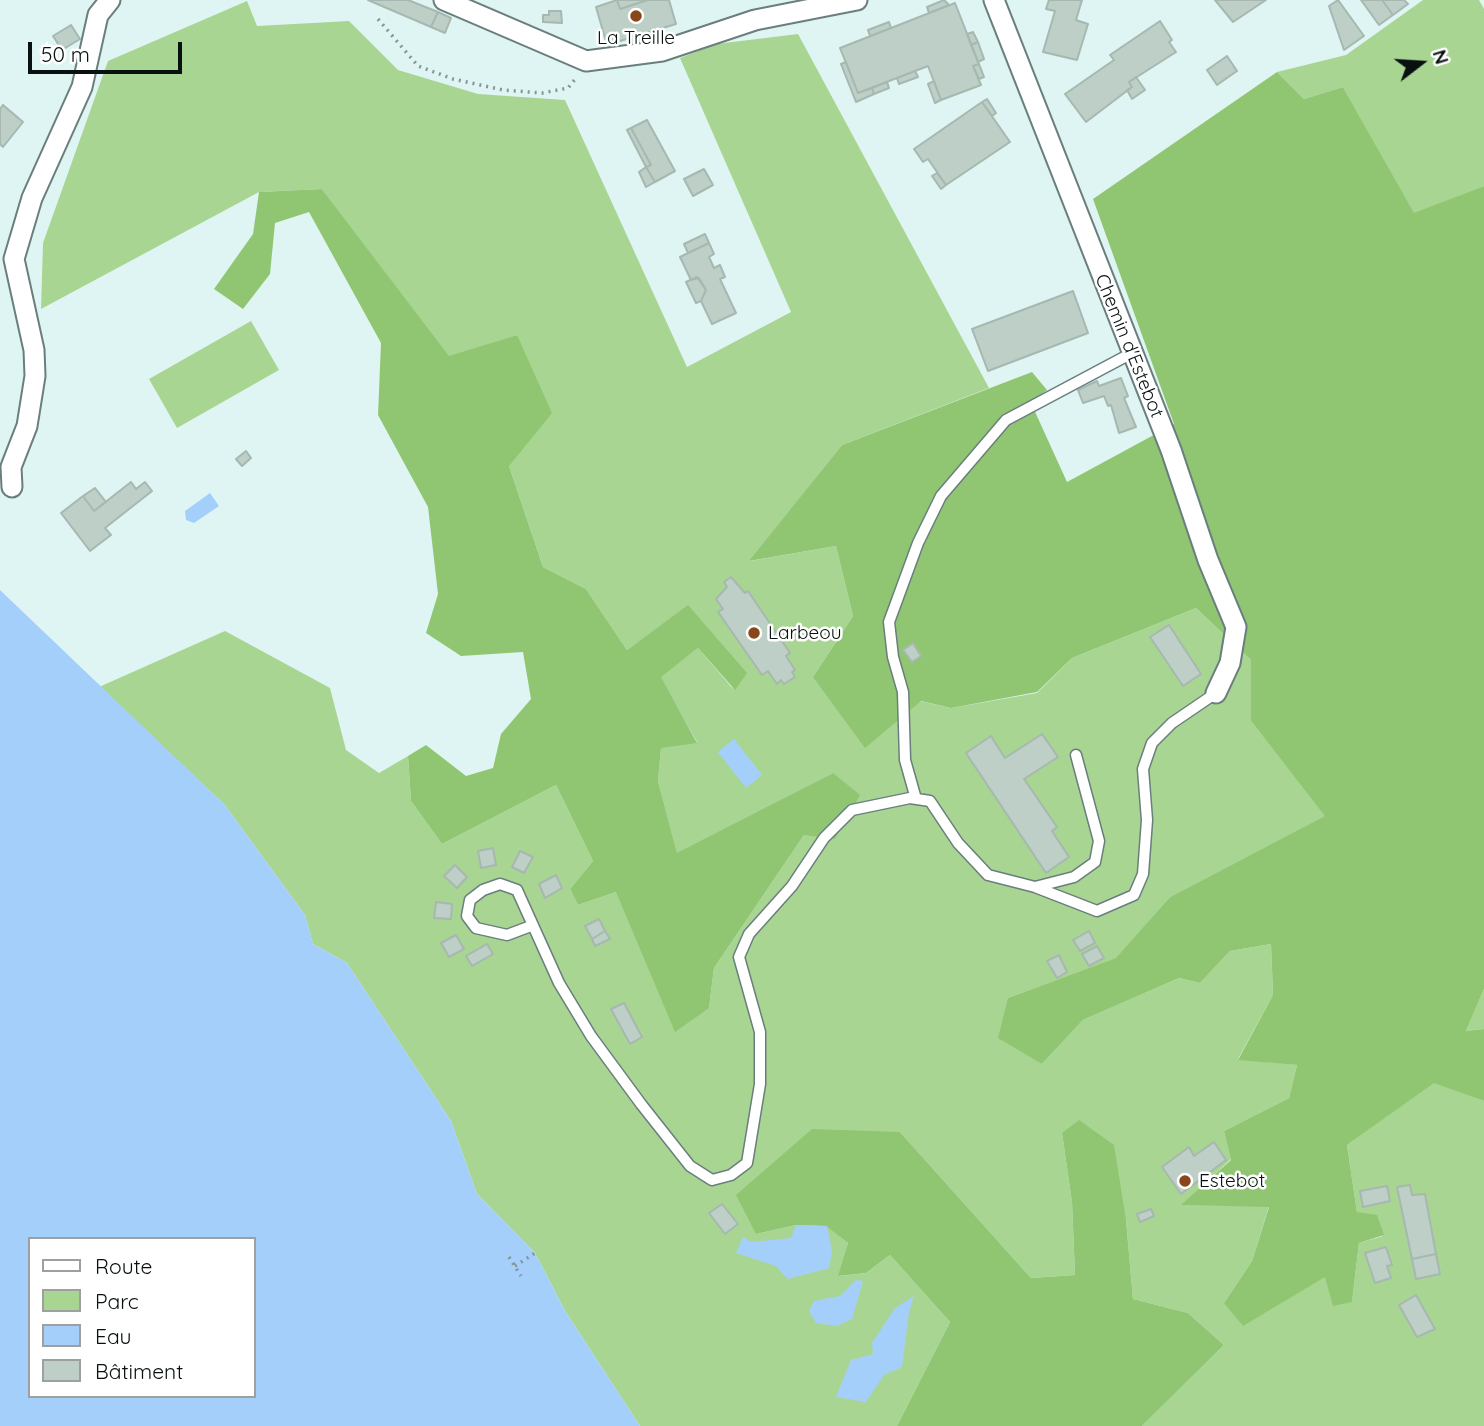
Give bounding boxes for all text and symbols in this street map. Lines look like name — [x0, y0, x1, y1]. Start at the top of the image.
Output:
marker: La Treille — [628, 8, 644, 24]
place label: La Treille — [597, 27, 675, 49]
scale bar — [32, 28, 186, 72]
north arrow — [1386, 28, 1456, 98]
text: 50 m — [41, 41, 90, 67]
text: N — [1428, 47, 1455, 67]
street label: Chemin d'Estebot — [1090, 271, 1168, 421]
place label: Larbeou — [768, 622, 841, 644]
marker: Larbeou — [746, 625, 762, 641]
place label: Estebot — [1199, 1170, 1265, 1192]
marker: Estebot — [1177, 1173, 1193, 1189]
legend — [28, 1237, 256, 1398]
text: Route — [95, 1253, 152, 1279]
text: Parc — [95, 1288, 139, 1314]
text: Eau — [95, 1323, 131, 1349]
text: Bâtiment — [95, 1358, 183, 1384]

